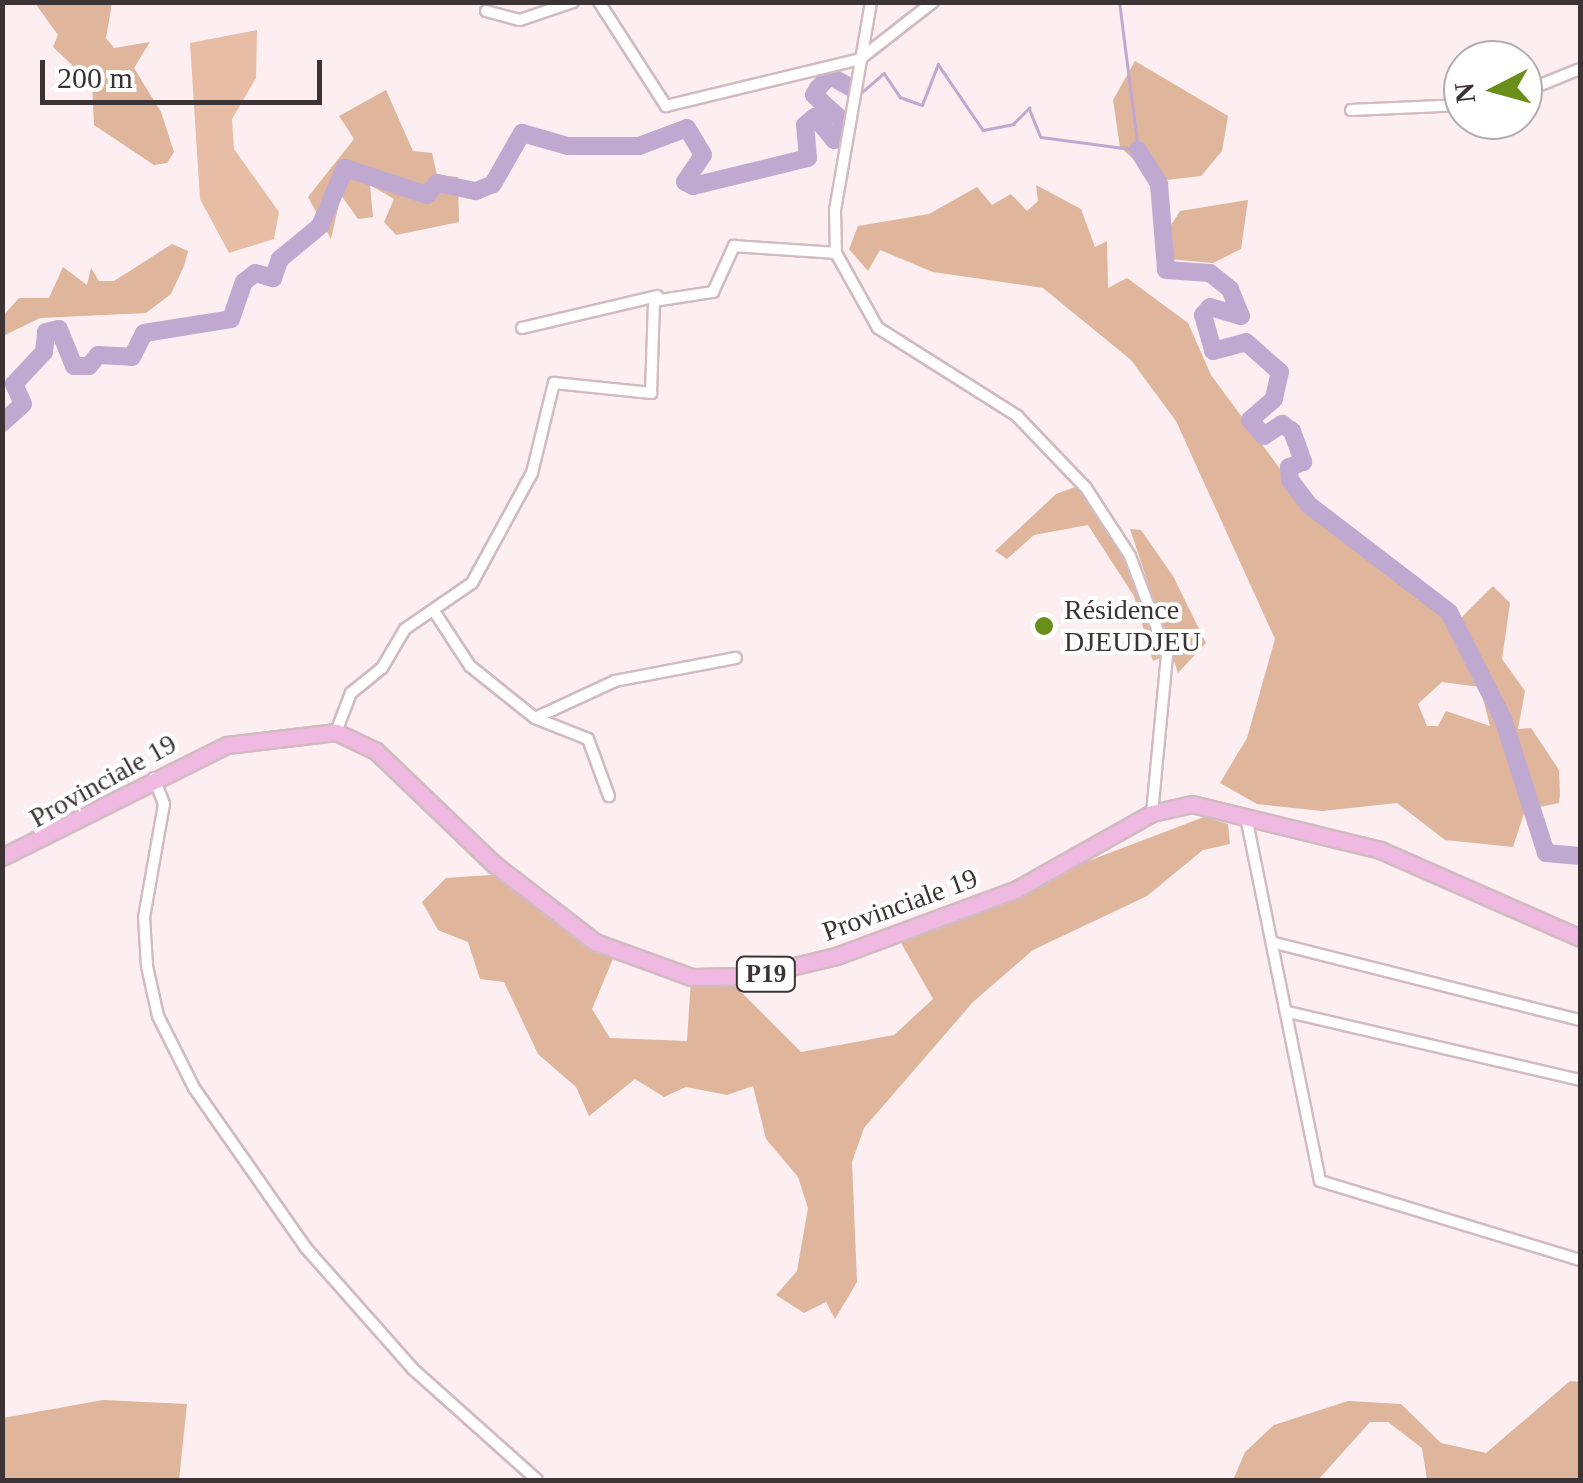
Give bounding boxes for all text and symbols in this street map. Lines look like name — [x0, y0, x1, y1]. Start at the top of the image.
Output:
scale bar — [45, 40, 328, 102]
north arrow — [1443, 40, 1543, 140]
text: 200 m — [57, 61, 133, 94]
text: N — [1448, 81, 1481, 105]
place label: Résidence DJEUDJEU — [1064, 593, 1201, 659]
marker: Résidence DJEUDJEU — [1033, 615, 1055, 637]
street label: Provinciale 19 — [24, 727, 182, 835]
street label: Provinciale 19 — [818, 861, 982, 949]
road number: P19 — [734, 954, 798, 994]

